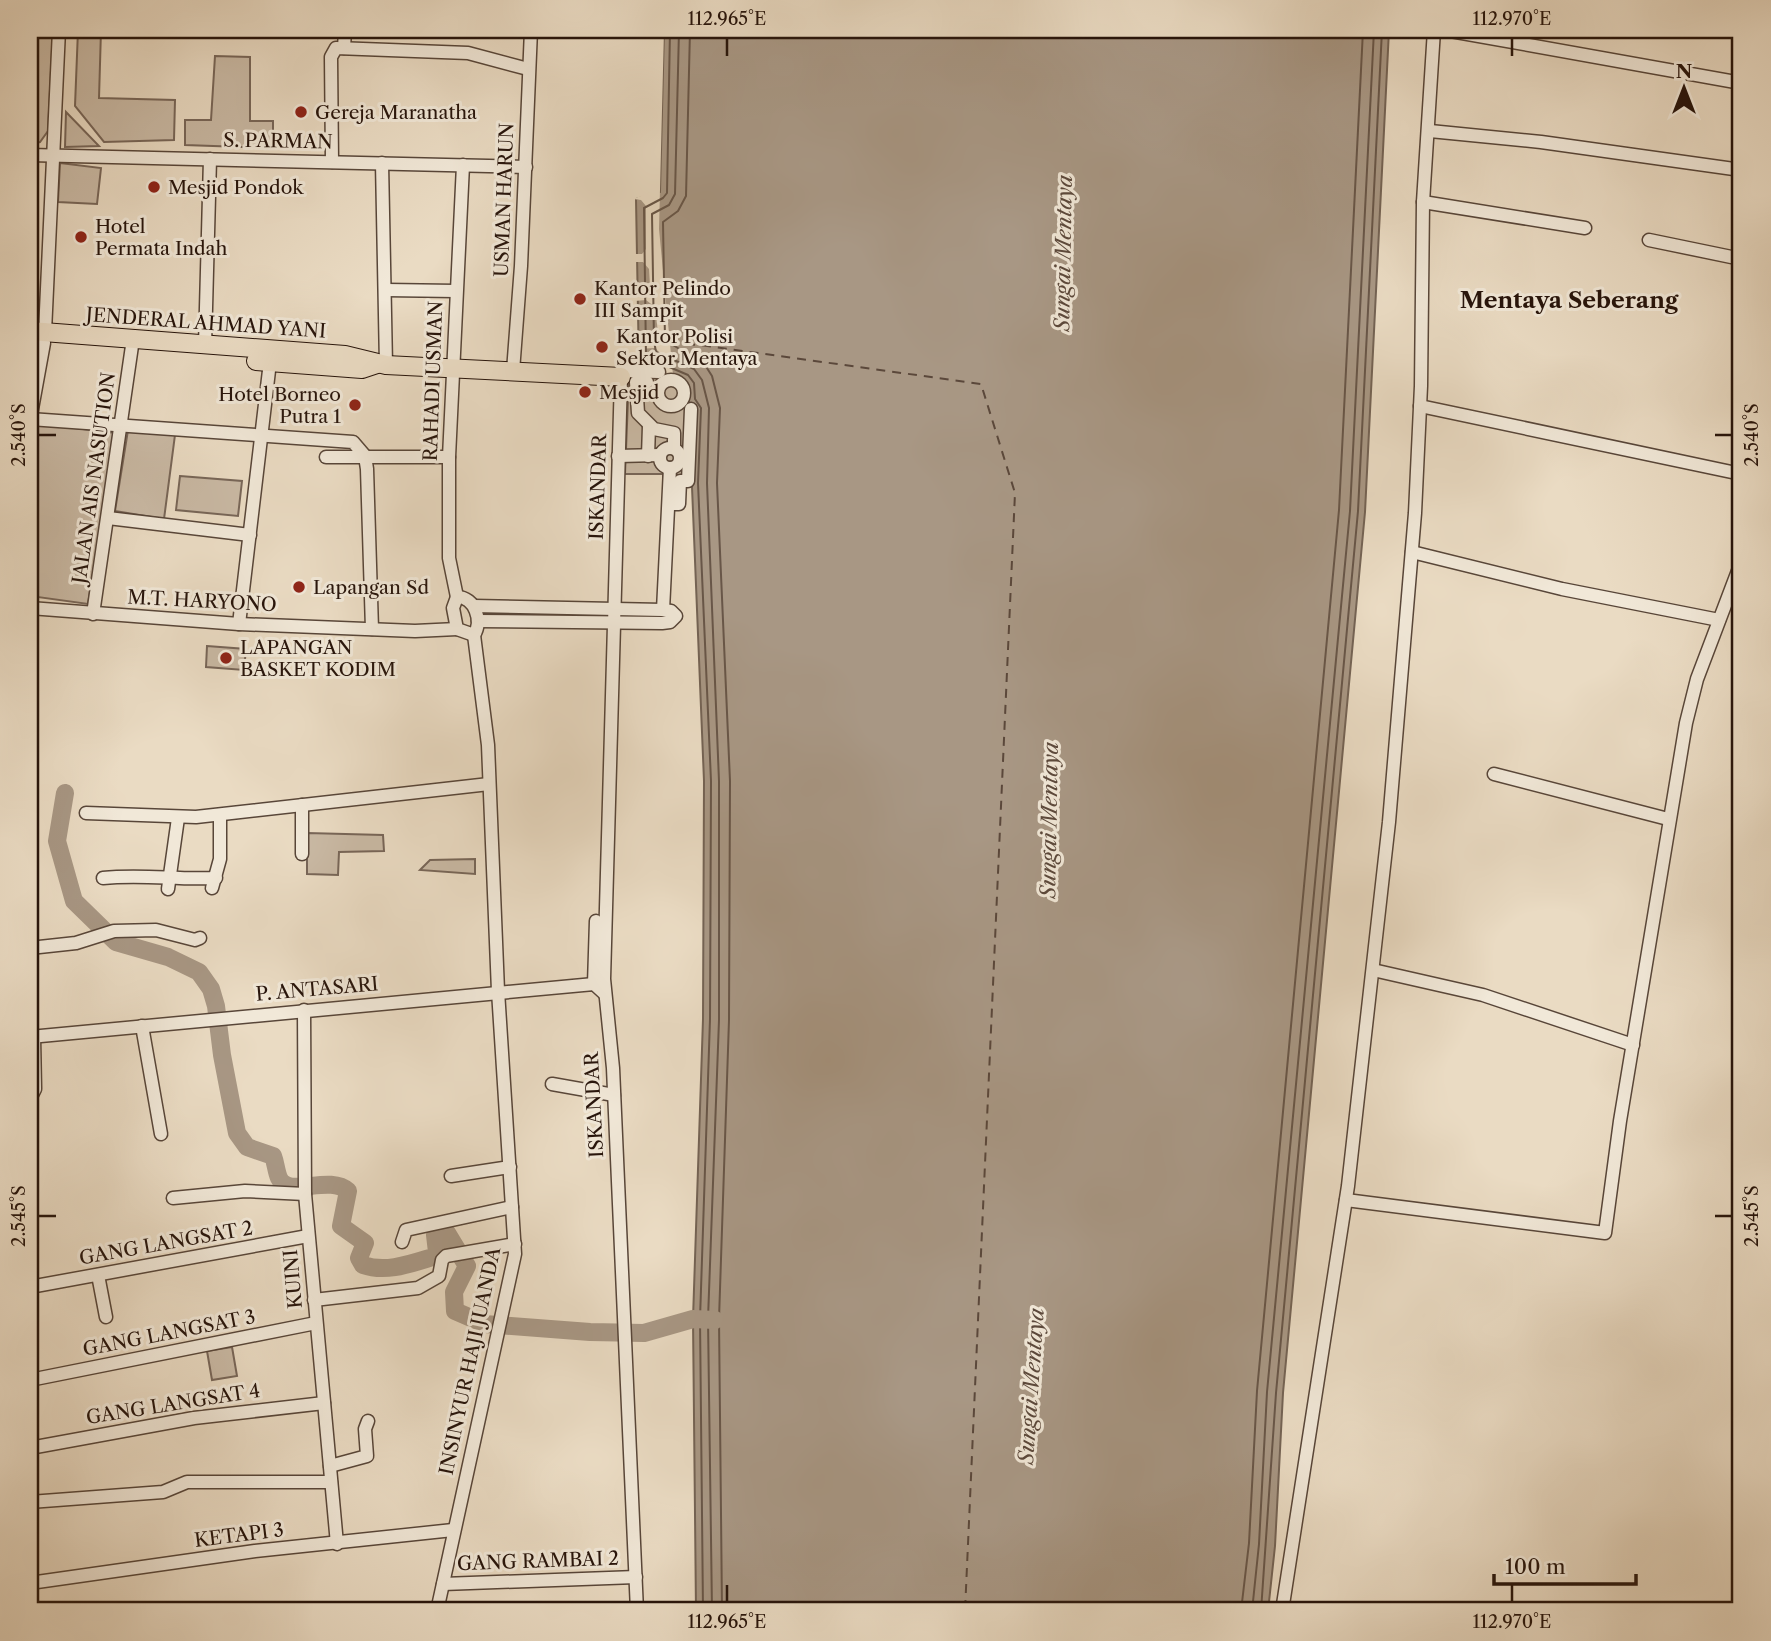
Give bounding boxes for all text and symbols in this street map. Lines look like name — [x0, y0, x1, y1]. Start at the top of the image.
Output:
text: 112.965°E — [688, 8, 767, 30]
text: 112.970°E — [1473, 8, 1551, 30]
north arrow — [1648, 52, 1718, 122]
text: N — [1676, 60, 1692, 83]
place label: Gereja Maranatha — [315, 101, 477, 124]
marker: Gereja Maranatha — [293, 104, 309, 120]
street label: USMAN HARUN — [490, 122, 518, 278]
street label: S. PARMAN — [223, 129, 333, 153]
water label: Sungai Mentaya — [1049, 174, 1077, 333]
place label: Mesjid Pondok — [168, 176, 304, 199]
marker: Mesjid Pondok — [146, 179, 162, 195]
place label: Hotel Permata Indah — [95, 215, 228, 260]
marker: Hotel Permata Indah — [73, 229, 89, 245]
place label: Kantor Pelindo III Sampit — [594, 277, 731, 322]
district label: Mentaya Seberang — [1460, 286, 1679, 314]
marker: Kantor Pelindo III Sampit — [572, 291, 588, 307]
street label: RAHADI USMAN — [419, 300, 447, 462]
street label: JENDERAL AHMAD YANI — [82, 303, 327, 343]
place label: Kantor Polisi Sektor Mentaya — [616, 325, 758, 370]
marker: Kantor Polisi Sektor Mentaya — [594, 339, 610, 355]
street label: JALAN AIS NASUTION — [67, 371, 120, 588]
place label: Mesjid — [599, 381, 660, 404]
place label: Hotel Borneo Putra 1 — [218, 383, 341, 428]
marker: Mesjid — [577, 384, 593, 400]
marker: Hotel Borneo Putra 1 — [347, 397, 363, 413]
text: 2.540°S — [8, 403, 30, 467]
text: 2.540°S — [1741, 403, 1763, 467]
street label: ISKANDAR — [585, 433, 611, 540]
place label: Lapangan Sd — [313, 576, 429, 599]
marker: Lapangan Sd — [291, 579, 307, 595]
street label: M.T. HARYONO — [127, 586, 277, 616]
place label: LAPANGAN BASKET KODIM — [240, 636, 396, 681]
marker: LAPANGAN BASKET KODIM — [218, 650, 234, 666]
water label: Sungai Mentaya — [1035, 741, 1063, 900]
street label: P. ANTASARI — [255, 972, 379, 1006]
street label: ISKANDAR — [580, 1050, 608, 1158]
text: 2.545°S — [8, 1185, 30, 1247]
text: 2.545°S — [1741, 1185, 1763, 1247]
street label: GANG LANGSAT 2 — [77, 1216, 255, 1270]
street label: INSINYUR HAJI JUANDA — [435, 1244, 506, 1477]
street label: KUINI — [279, 1248, 307, 1310]
street label: GANG LANGSAT 3 — [81, 1305, 257, 1361]
water label: Sungai Mentaya — [1013, 1307, 1049, 1467]
street label: GANG LANGSAT 4 — [84, 1379, 262, 1429]
street label: KETAPI 3 — [193, 1518, 285, 1552]
scale bar — [1494, 1543, 1636, 1587]
street label: GANG RAMBAI 2 — [457, 1547, 620, 1575]
text: 100 m — [1505, 1554, 1566, 1579]
text: 112.965°E — [688, 1611, 767, 1633]
text: 112.970°E — [1473, 1611, 1551, 1633]

